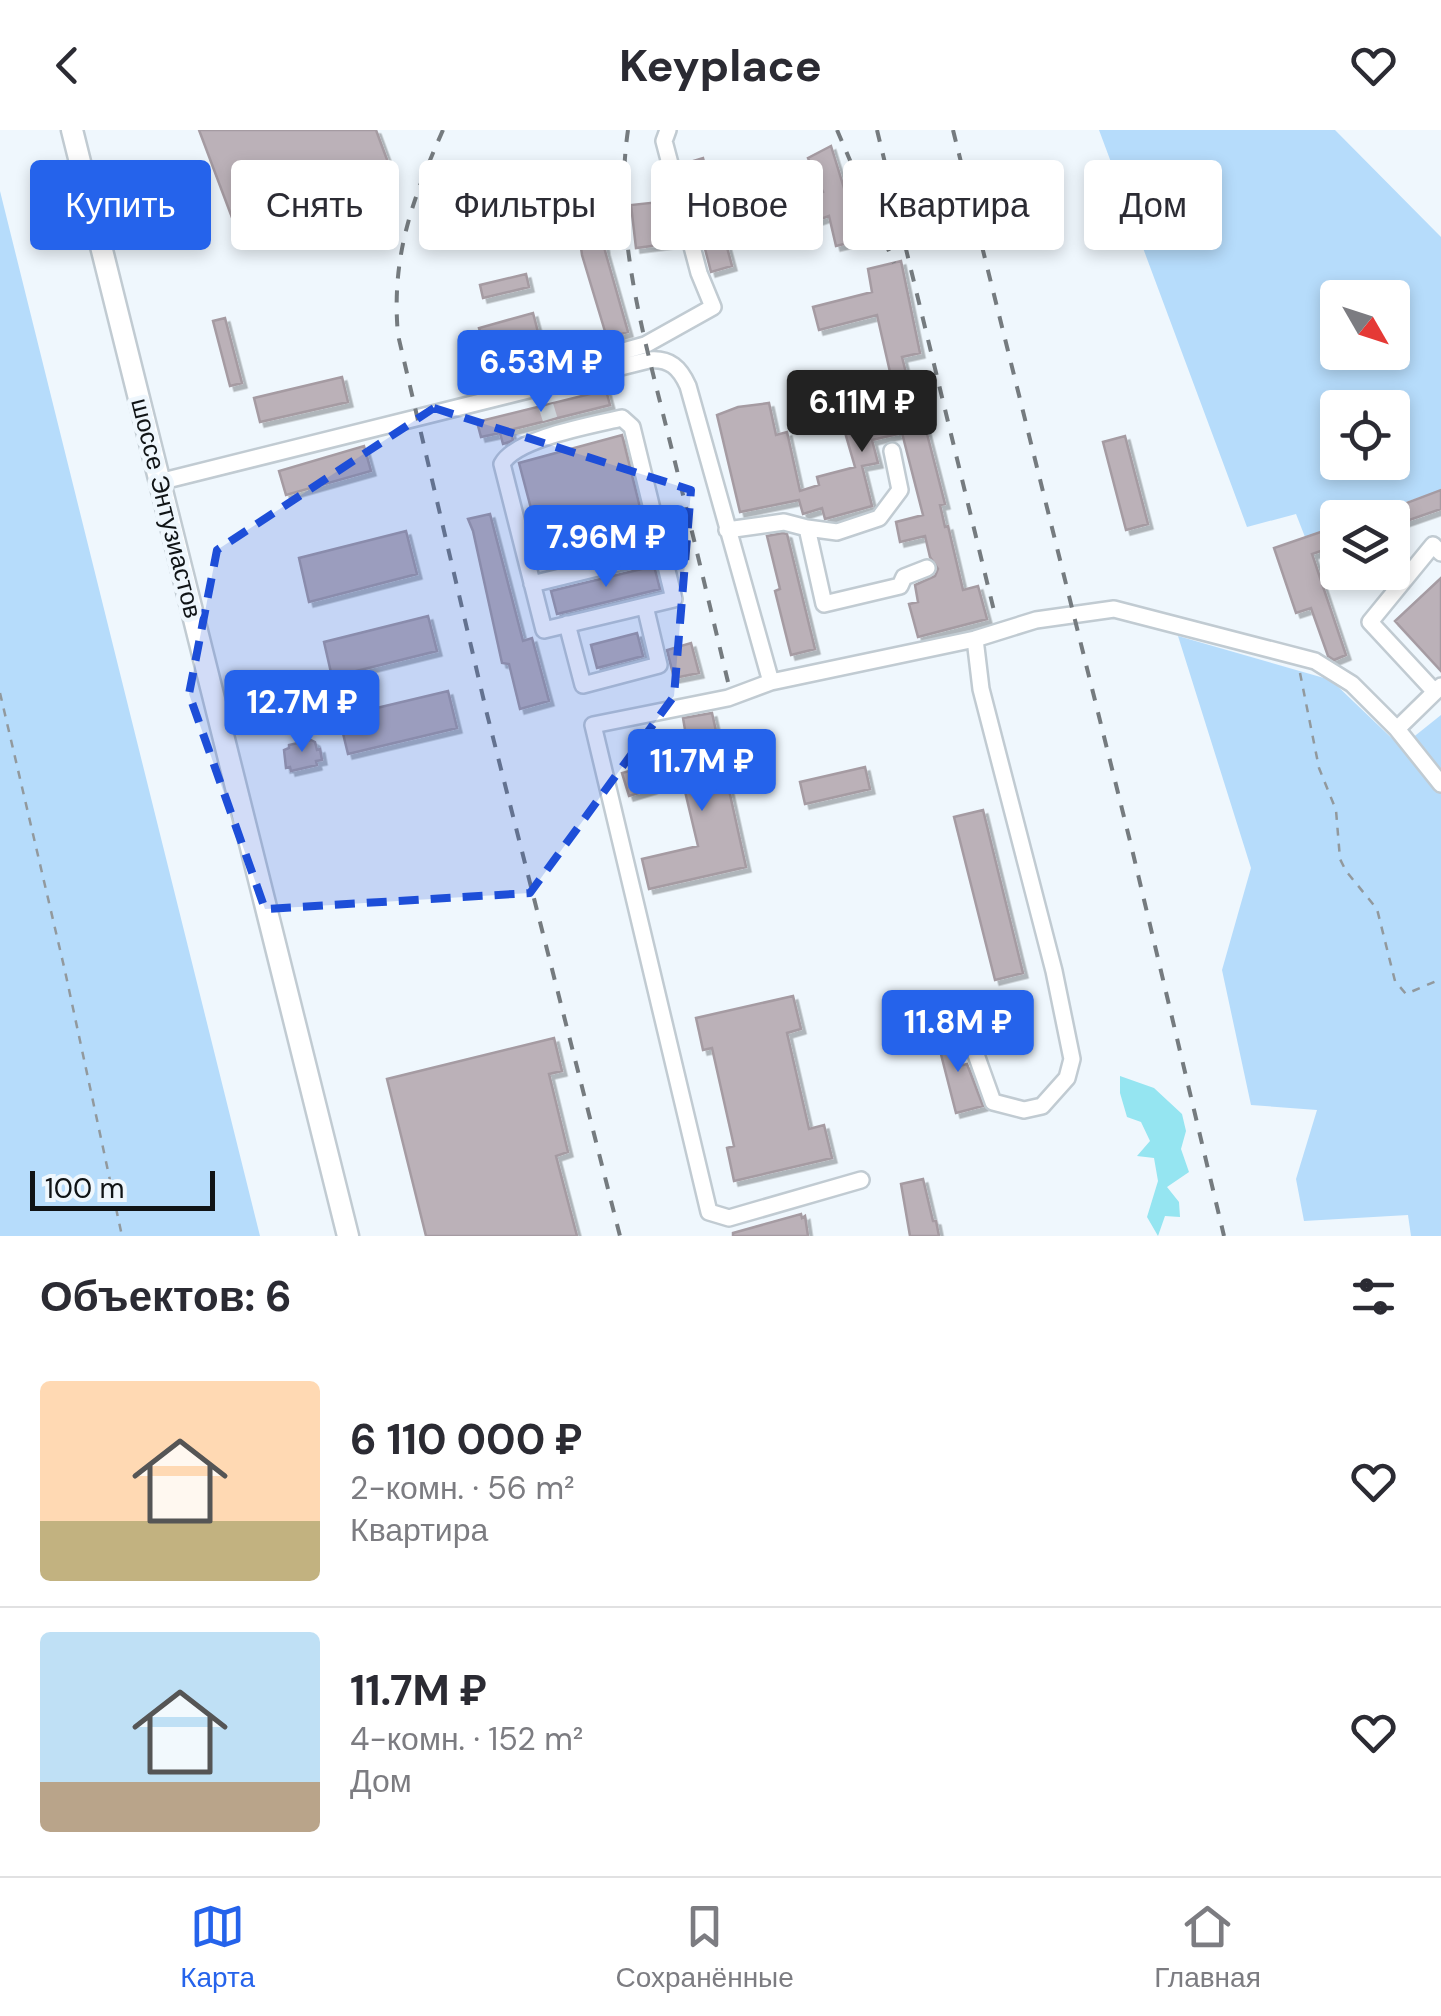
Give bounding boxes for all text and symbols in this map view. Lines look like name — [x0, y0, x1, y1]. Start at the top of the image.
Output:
text: Keyplace — [619, 36, 822, 95]
icon: back — [40, 38, 95, 93]
icon: heart — [1346, 38, 1401, 93]
chip: Купить — [30, 160, 211, 250]
chip: Снять — [231, 160, 399, 250]
chip: Фильтры — [419, 160, 631, 250]
chip: Новое — [651, 160, 823, 250]
chip: Квартира — [843, 160, 1064, 250]
chip: Дом — [1084, 160, 1222, 250]
north arrow — [1320, 280, 1410, 370]
map controls — [1320, 280, 1410, 590]
pin: 6.53M ₽ — [449, 330, 633, 415]
text: 6.53M ₽ — [479, 341, 603, 383]
pin: 6.11M ₽ — [770, 370, 954, 455]
text: 6.11M ₽ — [809, 381, 915, 423]
button: locate — [1320, 390, 1410, 480]
street label: шоссе Энтузиастов — [123, 395, 210, 622]
button: layers — [1320, 500, 1410, 590]
pin: 7.96M ₽ — [514, 505, 698, 590]
text: 7.96M ₽ — [546, 516, 666, 558]
pin: 12.7M ₽ — [210, 670, 394, 755]
text: 12.7M ₽ — [246, 681, 358, 723]
pin: 11.7M ₽ — [610, 729, 794, 814]
text: 11.7M ₽ — [650, 740, 754, 782]
pin: 11.8M ₽ — [866, 990, 1050, 1075]
text: 11.8M ₽ — [904, 1001, 1012, 1043]
scale bar — [30, 1166, 215, 1210]
text: 100 m — [45, 1170, 124, 1207]
text: Объектов: 6 — [40, 1269, 292, 1324]
icon: filters — [1346, 1269, 1401, 1324]
text: 6 110 000 ₽ — [350, 1412, 583, 1467]
icon: home — [120, 1421, 240, 1541]
icon: heart — [1346, 1454, 1401, 1509]
text: 2-комн. · 56 m² — [350, 1467, 574, 1509]
text: Квартира — [350, 1509, 488, 1551]
text: 11.7M ₽ — [350, 1663, 487, 1718]
icon: home — [120, 1672, 240, 1792]
icon: heart — [1346, 1705, 1401, 1760]
text: 4-комн. · 152 m² — [350, 1718, 583, 1760]
text: Дом — [350, 1760, 412, 1802]
tab: Карта — [180, 1899, 255, 1996]
tab: Сохранённые — [616, 1899, 794, 1996]
tab: Главная — [1154, 1899, 1261, 1996]

